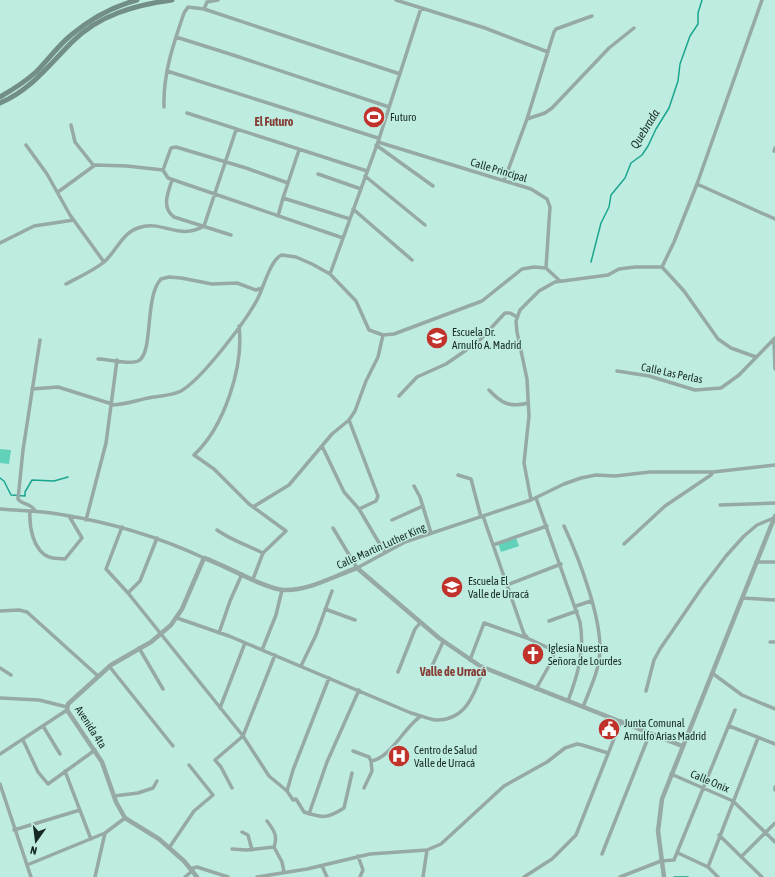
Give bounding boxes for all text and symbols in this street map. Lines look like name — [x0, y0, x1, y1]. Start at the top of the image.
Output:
sports icon: Futuro — [361, 104, 387, 130]
water label: Quebrada — [627, 106, 663, 151]
place label: Futuro — [390, 111, 417, 123]
district label: El Futuro — [255, 115, 294, 129]
street label: Calle Principal — [469, 156, 529, 184]
school or university icon: Escuela Dr. Arnulfo A. Madrid — [424, 325, 450, 351]
place label: Escuela Dr. Arnulfo A. Madrid — [452, 326, 521, 351]
street label: Calle Las Perlas — [640, 361, 704, 385]
street label: Calle Martin Luther King — [335, 521, 428, 571]
school or university icon: Escuela El Valle de Urracá — [439, 574, 465, 600]
place label: Escuela El Valle de Urracá — [468, 575, 529, 600]
church icon: Iglesia Nuestra Señora de Lourdes — [520, 641, 546, 667]
place label: Iglesia Nuestra Señora de Lourdes — [548, 642, 622, 667]
district label: Valle de Urracá — [419, 665, 487, 679]
street label: Avenida 4ta — [73, 704, 109, 750]
public building icon: Junta Comunal Arnulfo Arias Madrid — [596, 716, 622, 742]
place label: Junta Comunal Arnulfo Arias Madrid — [624, 717, 706, 742]
hospital icon: Centro de Salud Valle de Urracá — [386, 743, 412, 769]
place label: Centro de Salud Valle de Urracá — [414, 744, 477, 769]
street label: Calle Onix — [689, 767, 732, 795]
north arrow — [16, 821, 56, 861]
text: N — [29, 844, 38, 857]

